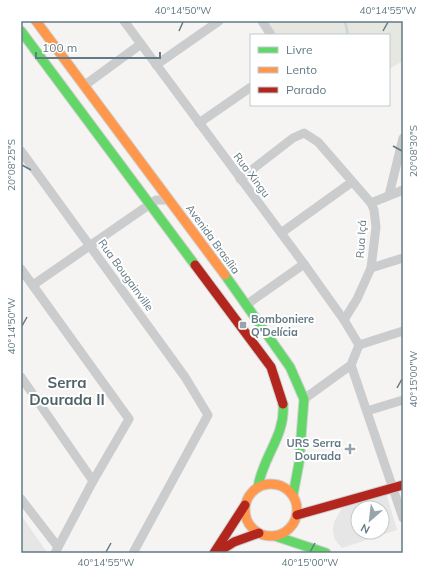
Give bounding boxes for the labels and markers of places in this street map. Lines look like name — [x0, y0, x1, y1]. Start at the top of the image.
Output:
place label: Bomboniere Q'Delícia — [251, 312, 314, 339]
marker: Bomboniere Q'Delícia — [238, 320, 248, 330]
place label: URS Serra Dourada — [287, 436, 341, 463]
marker: URS Serra Dourada — [344, 443, 356, 455]

